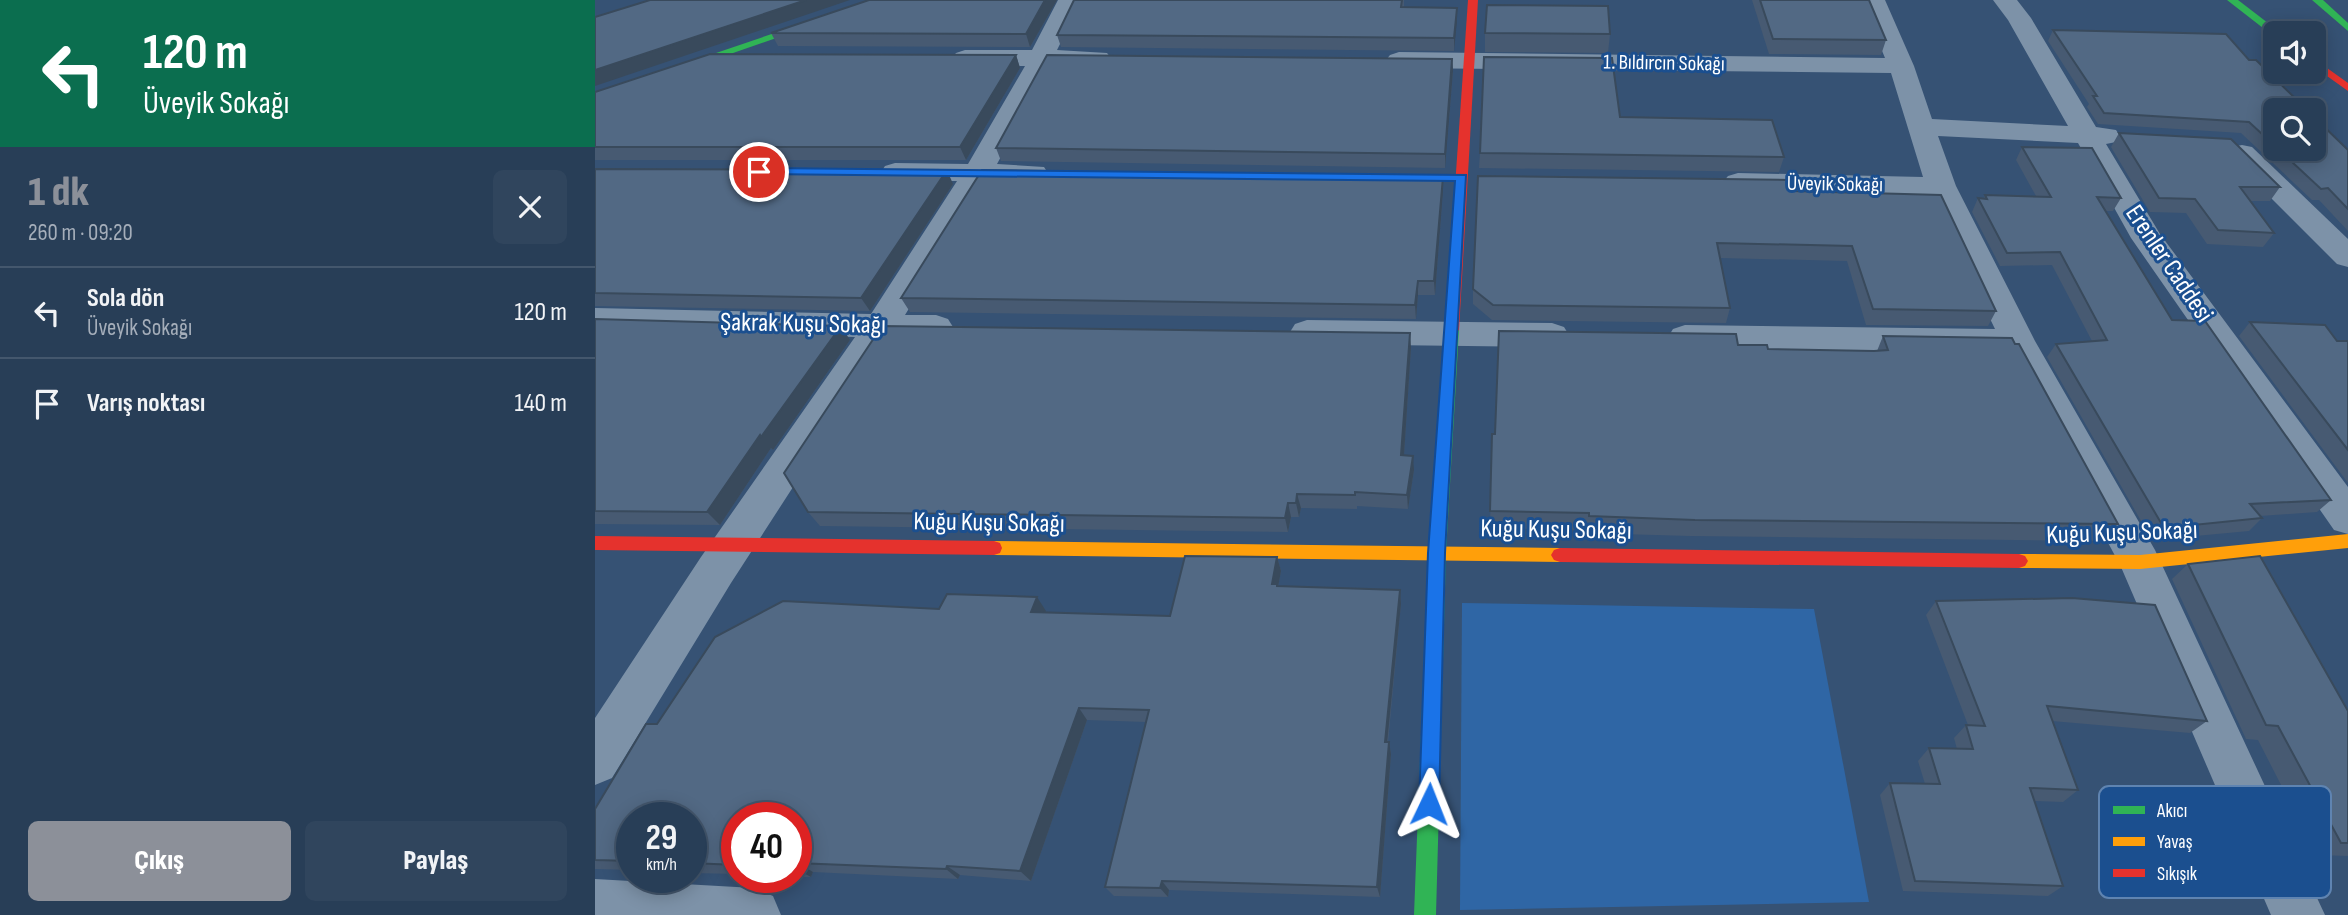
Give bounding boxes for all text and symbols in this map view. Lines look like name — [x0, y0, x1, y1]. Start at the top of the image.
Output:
map controls — [2263, 21, 2326, 161]
button: sound — [2263, 21, 2326, 84]
text: 120 m — [143, 24, 248, 83]
icon: left — [28, 28, 119, 119]
street label: 1. Bıldırcın Sokağı — [1603, 49, 1725, 77]
text: Üveyik Sokağı — [143, 84, 289, 123]
button: search — [2263, 98, 2326, 161]
pin — [729, 142, 789, 202]
icon: arrive — [740, 153, 778, 191]
text: 1 dk — [28, 167, 89, 218]
button: close — [493, 170, 567, 244]
street label: Üveyik Sokağı — [1787, 171, 1883, 197]
street label: Erenler Caddesi — [2118, 199, 2220, 329]
text: 260 m · 09:20 — [28, 219, 133, 247]
text: Sola dön — [87, 283, 164, 314]
icon: left — [28, 294, 66, 332]
text: 120 m — [514, 297, 567, 328]
street label: Şakrak Kuşu Sokağı — [720, 307, 886, 341]
text: Üveyik Sokağı — [87, 314, 192, 342]
icon: arrive — [28, 385, 66, 423]
text: Varış noktası — [87, 388, 205, 419]
text: 140 m — [515, 388, 567, 419]
street label: Kuğu Kuşu Sokağı — [913, 506, 1065, 540]
street label: Kuğu Kuşu Sokağı — [1480, 513, 1632, 547]
street label: Kuğu Kuşu Sokağı — [2046, 515, 2198, 551]
position arrow — [1392, 767, 1466, 841]
legend — [2099, 786, 2331, 898]
text: Akıcı — [2156, 800, 2187, 823]
speed limit sign: 40 — [721, 802, 812, 893]
text: 29 — [646, 817, 677, 860]
button: Çıkış — [28, 821, 291, 901]
button: Paylaş — [305, 821, 567, 901]
text: Yavaş — [2157, 831, 2193, 854]
text: km/h — [646, 854, 677, 875]
text: Sıkışık — [2157, 863, 2198, 886]

